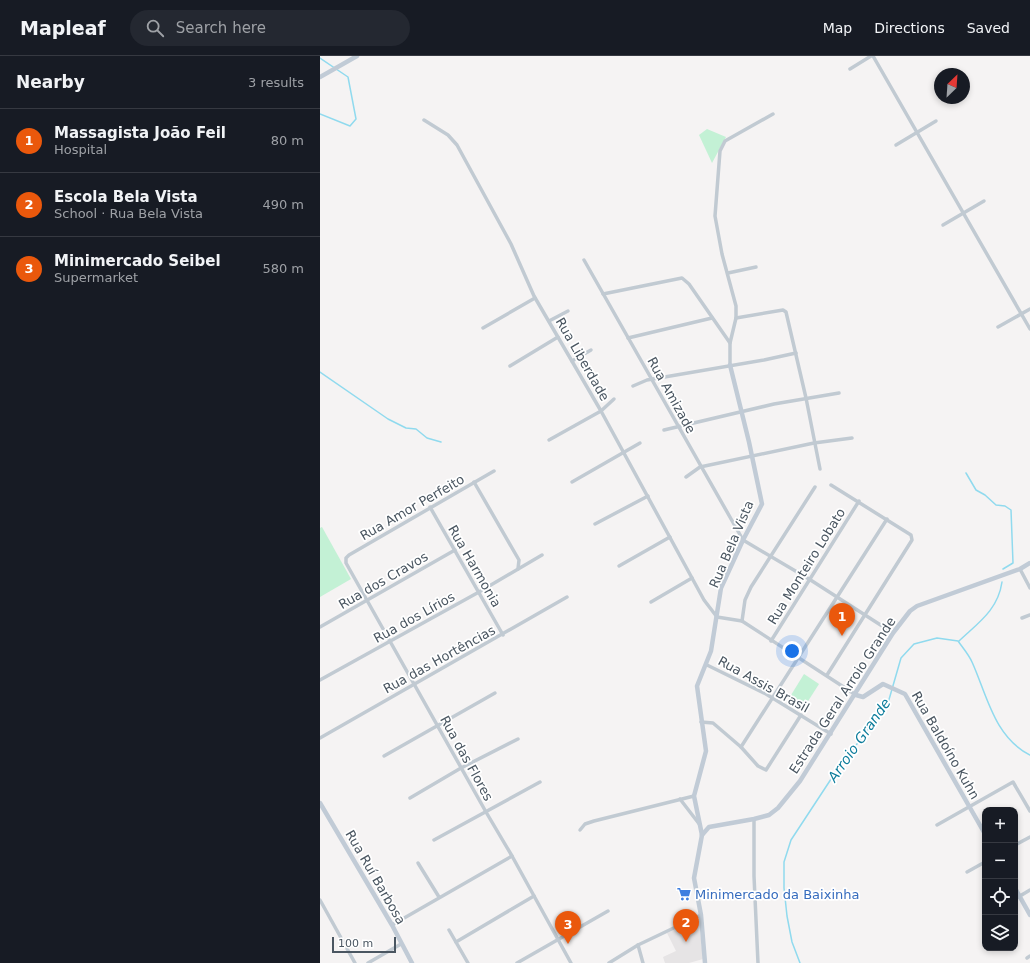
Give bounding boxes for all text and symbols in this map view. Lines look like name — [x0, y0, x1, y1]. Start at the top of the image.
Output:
search box — [130, 10, 410, 46]
text: Mapleaf — [20, 17, 106, 39]
icon: search — [144, 17, 166, 39]
text: Search here — [176, 19, 266, 37]
text: Map — [823, 20, 852, 36]
text: Directions — [874, 20, 945, 36]
text: Saved — [967, 20, 1010, 36]
north arrow — [934, 68, 970, 104]
text: Nearby — [16, 72, 85, 92]
text: 3 results — [248, 75, 304, 90]
text: Massagista João Feil — [54, 124, 226, 142]
text: 1 — [24, 133, 34, 148]
text: 80 m — [271, 133, 304, 148]
text: Hospital — [54, 142, 107, 157]
text: Escola Bela Vista — [54, 188, 198, 206]
text: 2 — [24, 197, 34, 212]
text: 490 m — [262, 197, 304, 212]
text: School · Rua Bela Vista — [54, 206, 203, 221]
text: Minimercado Seibel — [54, 252, 221, 270]
text: 3 — [24, 261, 34, 276]
text: 580 m — [262, 261, 304, 276]
text: Supermarket — [54, 270, 138, 285]
street label: Rua Liberdade — [553, 315, 612, 403]
street label: Rua Amizade — [644, 354, 699, 436]
street label: Rua Amor Perfeito — [358, 471, 467, 543]
street label: Rua Bela Vista — [706, 498, 757, 590]
street label: Rua Monteiro Lobato — [764, 505, 848, 627]
street label: Rua Harmonia — [445, 523, 504, 610]
street label: Rua dos Cravos — [336, 549, 431, 612]
street label: Rua dos Lírios — [371, 589, 458, 646]
pin: 1 — [829, 603, 855, 636]
street label: Estrada Geral Arroio Grande — [785, 614, 899, 776]
street label: Rua das Hortências — [381, 622, 498, 696]
your location — [782, 641, 802, 661]
street label: Rua Assis Brasil — [716, 653, 812, 716]
street label: Rua Baldoíno Kuhn — [909, 689, 983, 802]
water label: Arroio Grande — [824, 695, 894, 785]
street label: Rua das Flores — [437, 713, 496, 804]
map controls — [982, 807, 1018, 951]
button: + — [982, 807, 1018, 843]
street label: Rua Ruí Barbosa — [342, 827, 409, 927]
button: − — [982, 843, 1018, 879]
button: locate — [982, 879, 1018, 915]
supermarket icon: Minimercado da Baixinha — [676, 886, 692, 902]
place label: Minimercado da Baixinha — [695, 887, 859, 902]
pin: 2 — [673, 909, 699, 942]
pin: 3 — [555, 911, 581, 944]
button: layers — [982, 915, 1018, 951]
scale bar — [332, 935, 396, 954]
text: 100 m — [338, 937, 373, 950]

